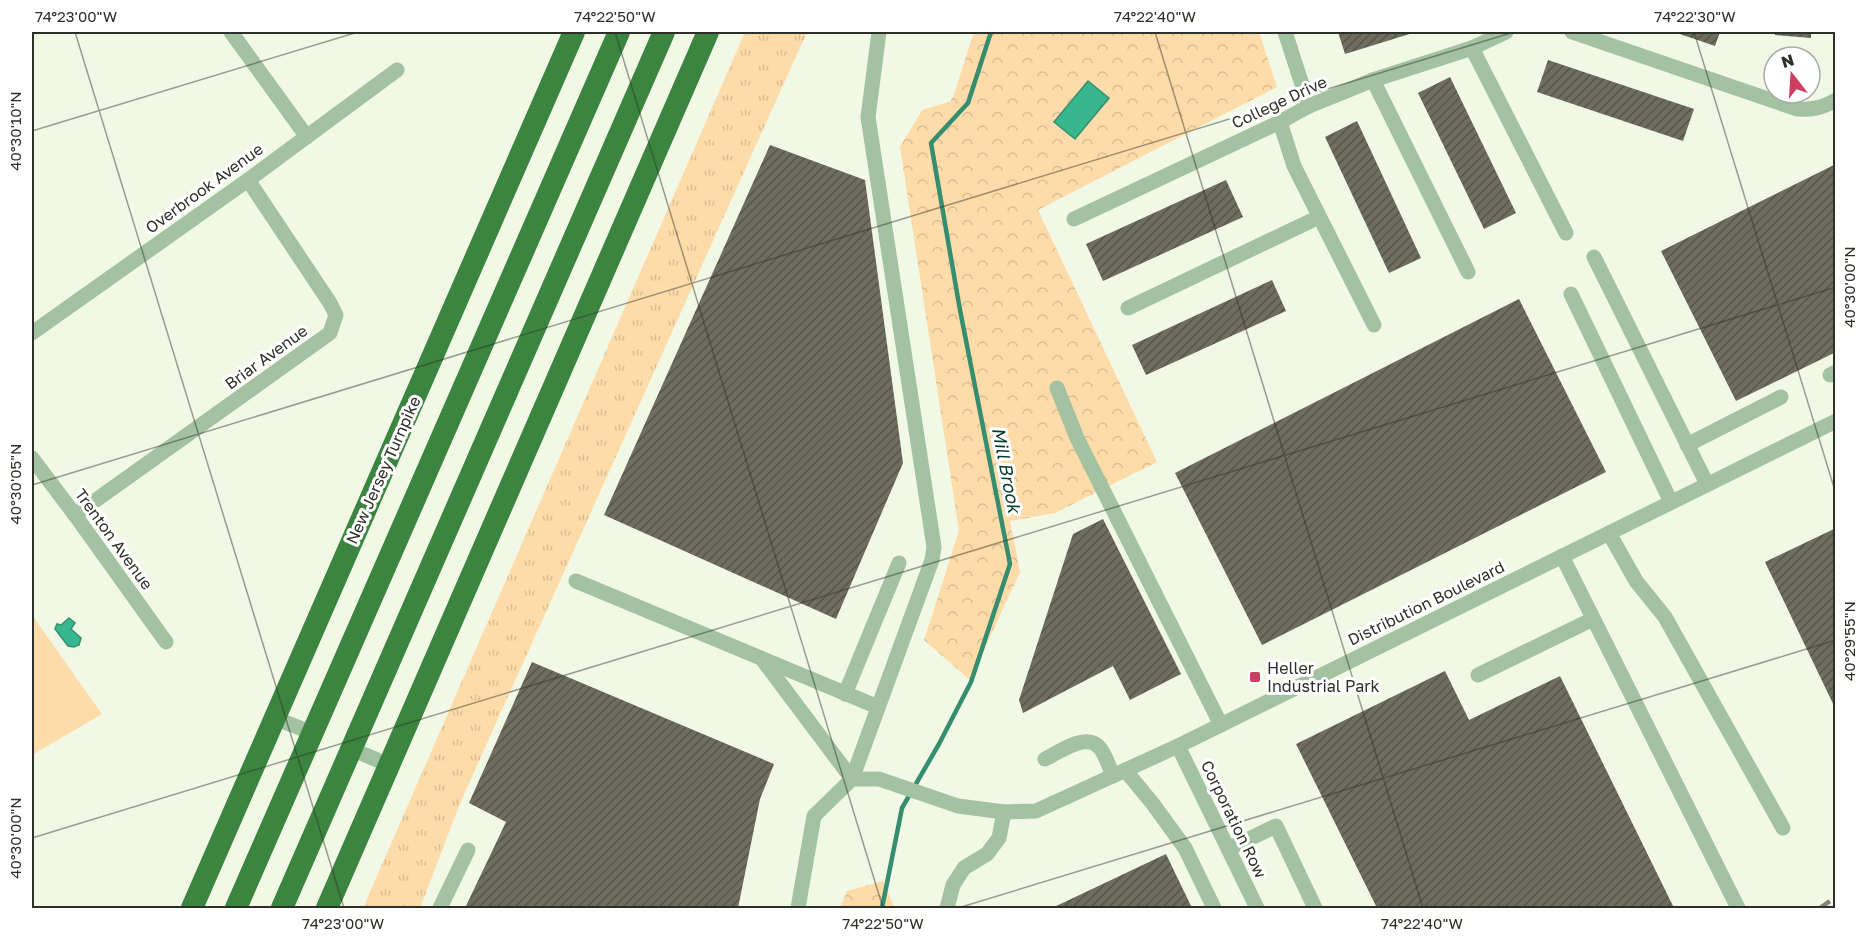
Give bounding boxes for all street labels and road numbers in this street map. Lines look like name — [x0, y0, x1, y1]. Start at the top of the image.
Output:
street label: College Drive — [1228, 71, 1330, 133]
street label: Overbrook Avenue — [141, 139, 267, 237]
street label: Briar Avenue — [221, 320, 311, 394]
street label: New Jersey Turnpike — [341, 393, 425, 547]
street label: Trenton Avenue — [71, 485, 157, 593]
street label: Distribution Boulevard — [1344, 556, 1508, 650]
street label: Corporation Row — [1197, 757, 1271, 881]

